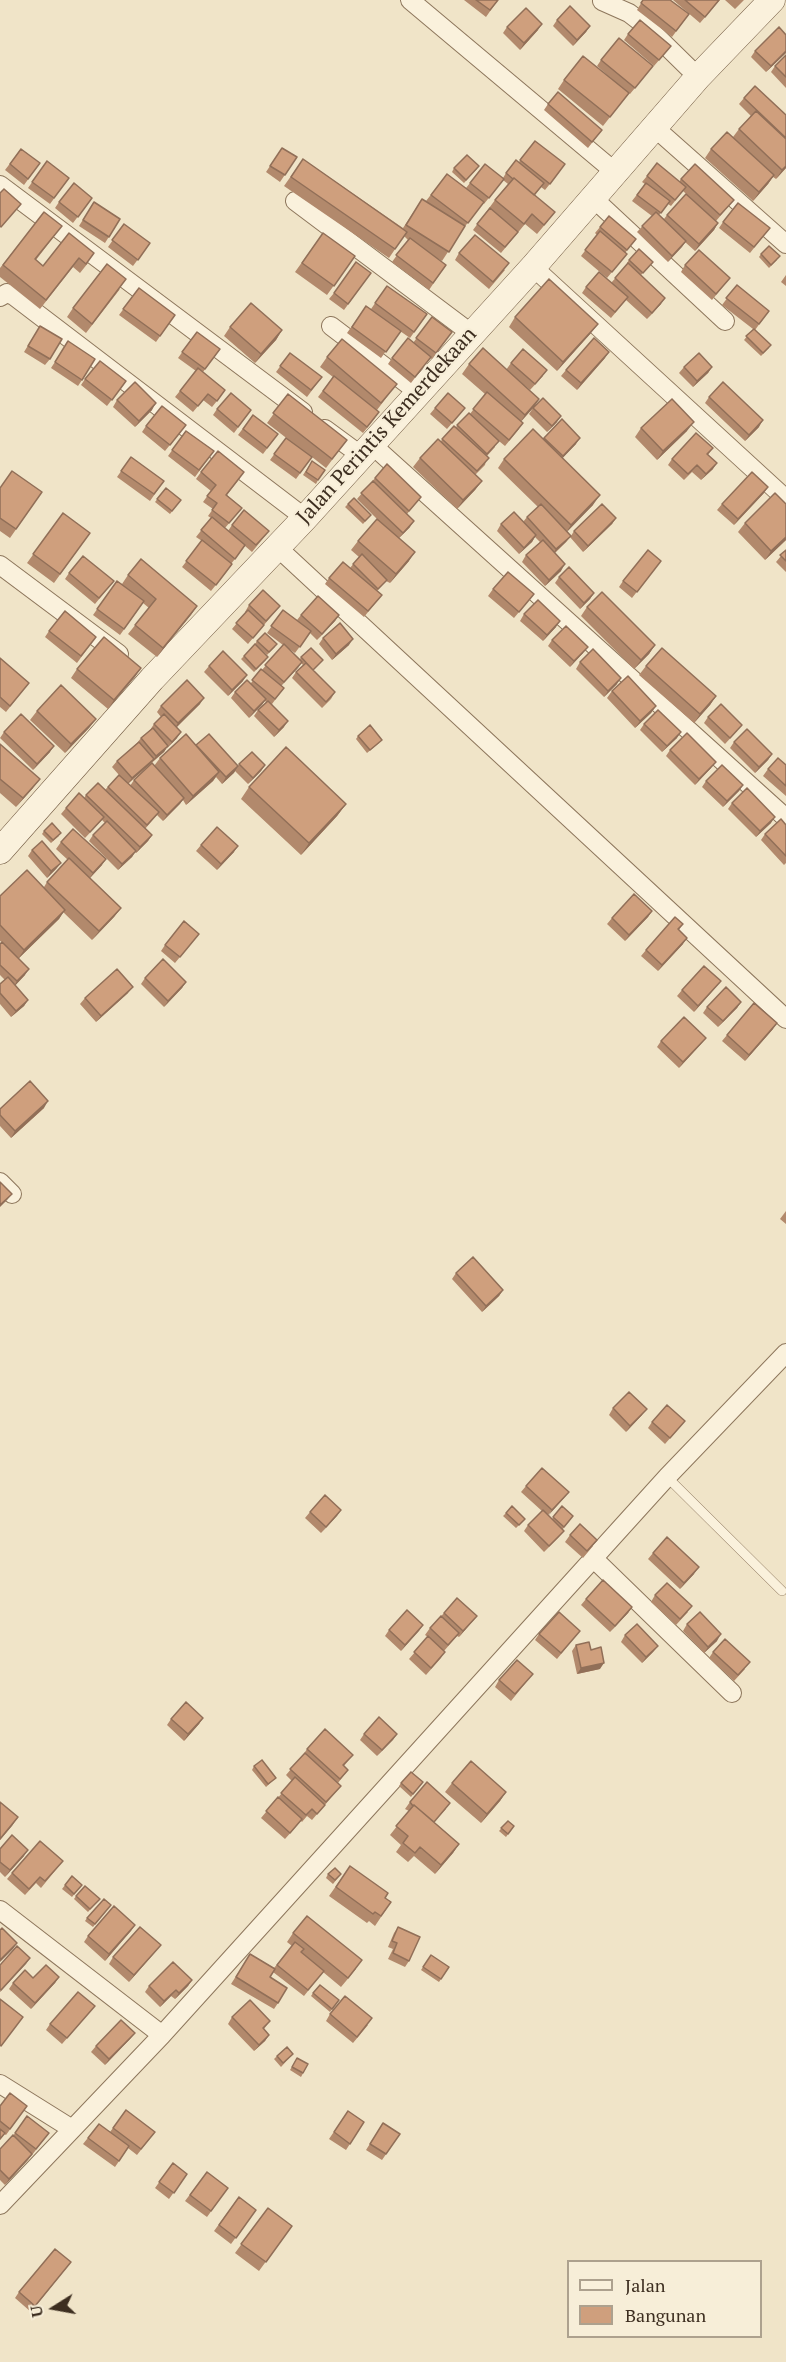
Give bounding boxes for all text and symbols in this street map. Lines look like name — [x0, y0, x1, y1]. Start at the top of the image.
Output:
street label: Jalan Perintis Kemerdekaan — [292, 322, 482, 530]
legend — [567, 2260, 762, 2338]
text: Jalan — [625, 2273, 665, 2297]
north arrow — [24, 2278, 84, 2338]
text: Bangunan — [625, 2303, 706, 2327]
text: U — [24, 2304, 48, 2319]

